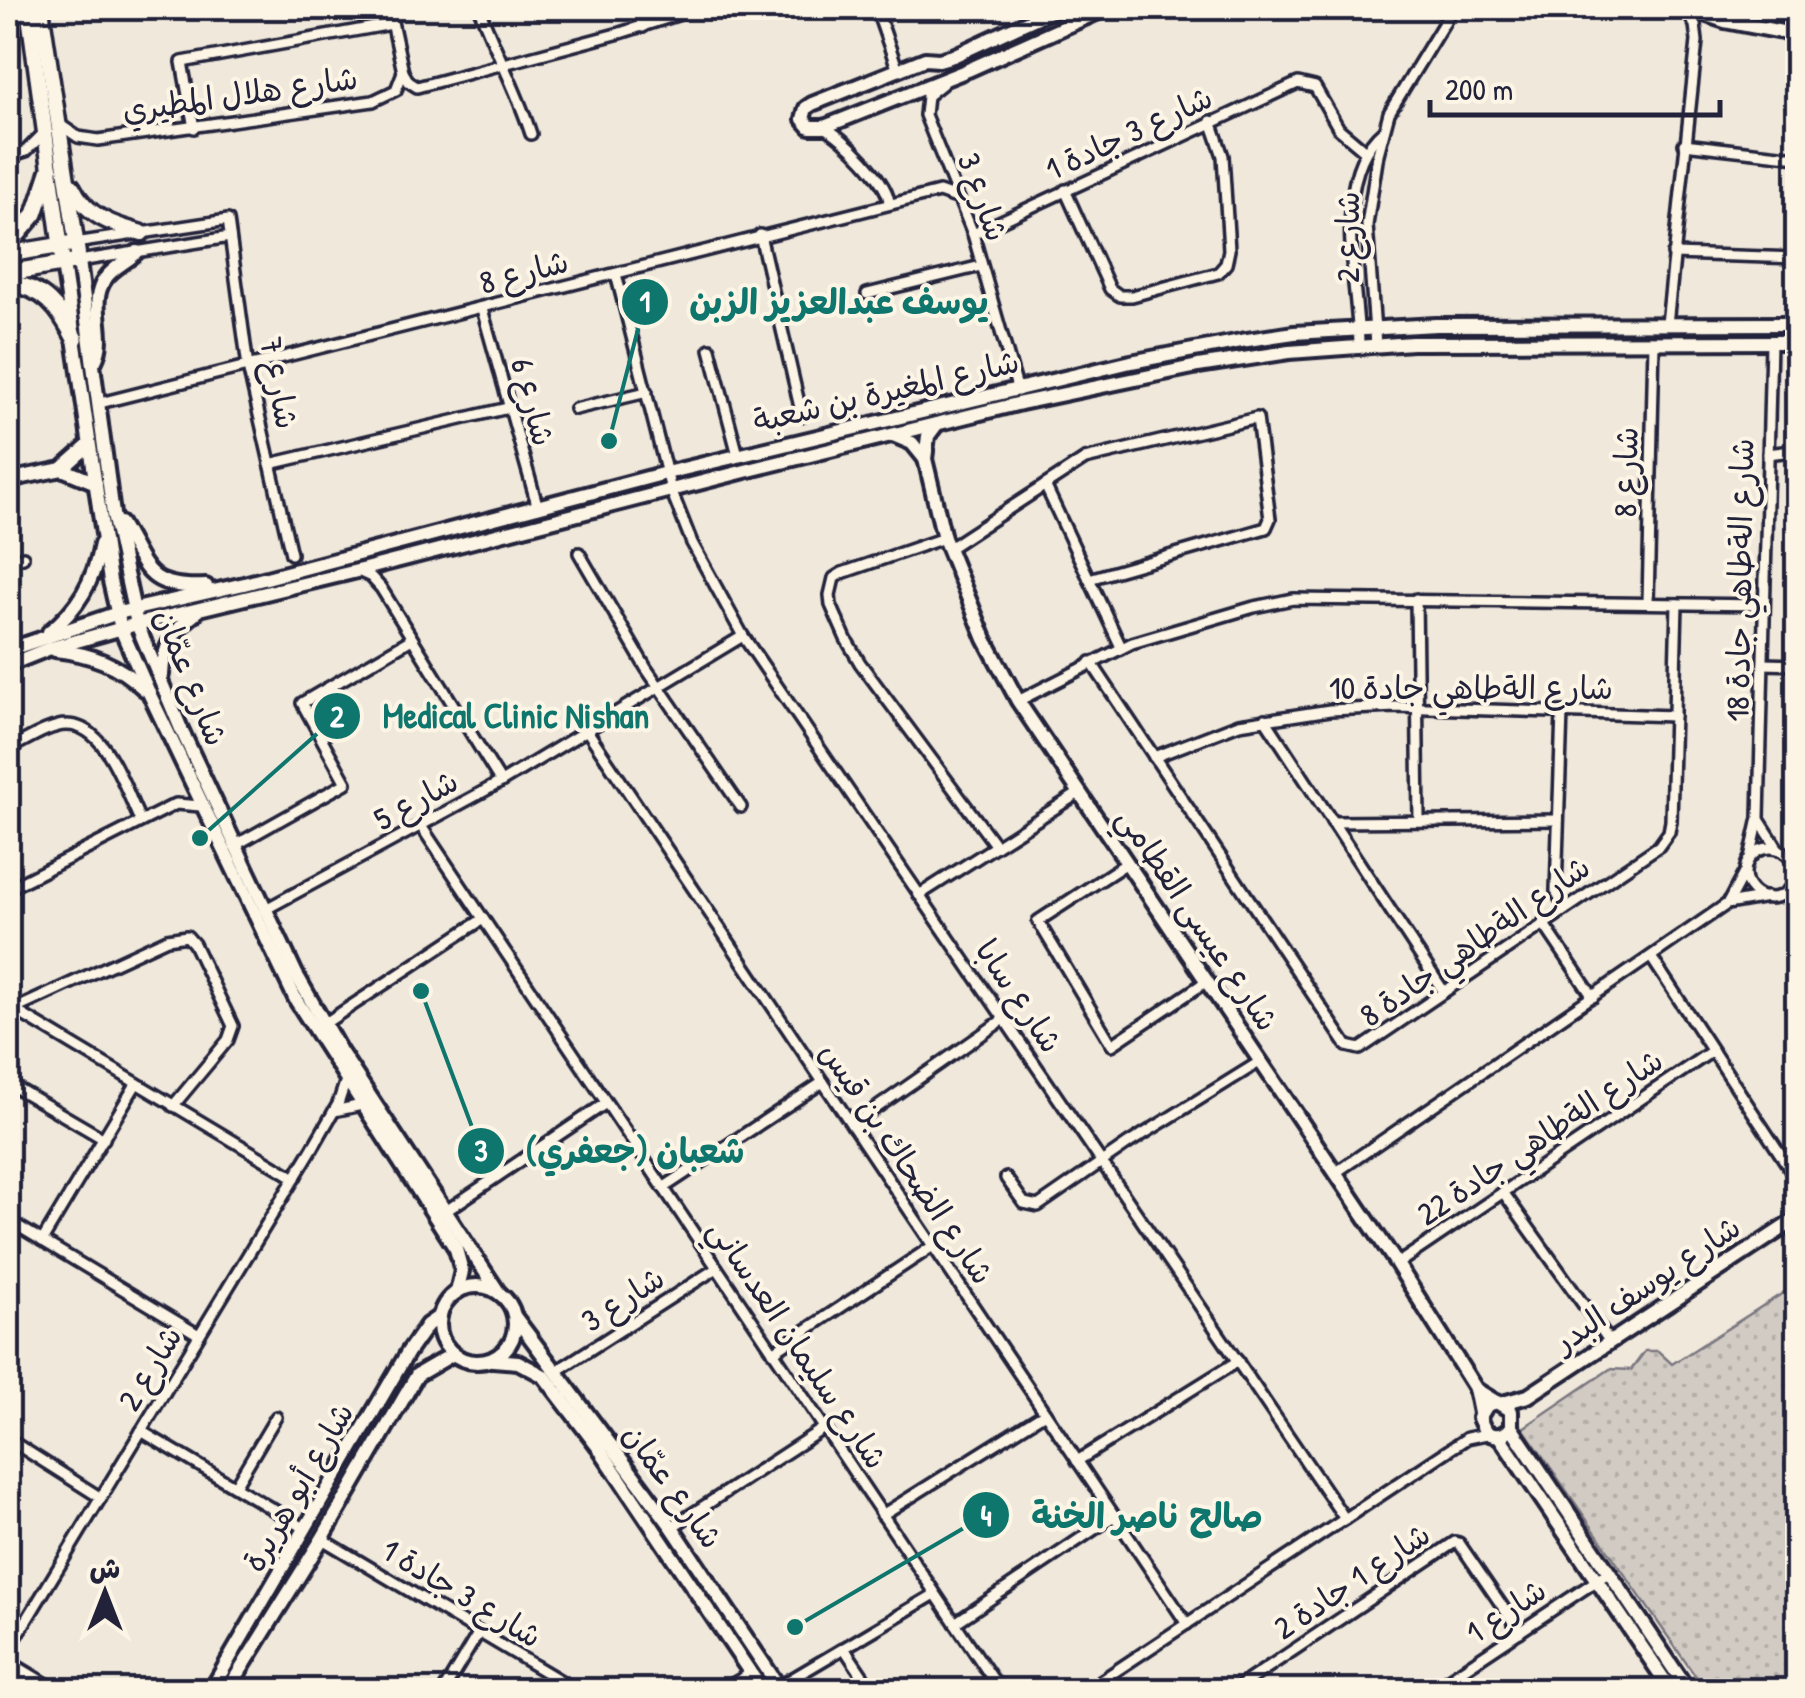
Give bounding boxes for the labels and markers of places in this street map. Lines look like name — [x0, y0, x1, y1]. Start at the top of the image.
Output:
callout: يوسف عبدالعزيز الزبن — [620, 269, 1009, 334]
callout: Medical Clinic Nishan — [312, 684, 669, 749]
callout: شعبان (جعفري) — [456, 1118, 765, 1183]
callout: صالح ناصر الخنة — [961, 1483, 1283, 1548]

